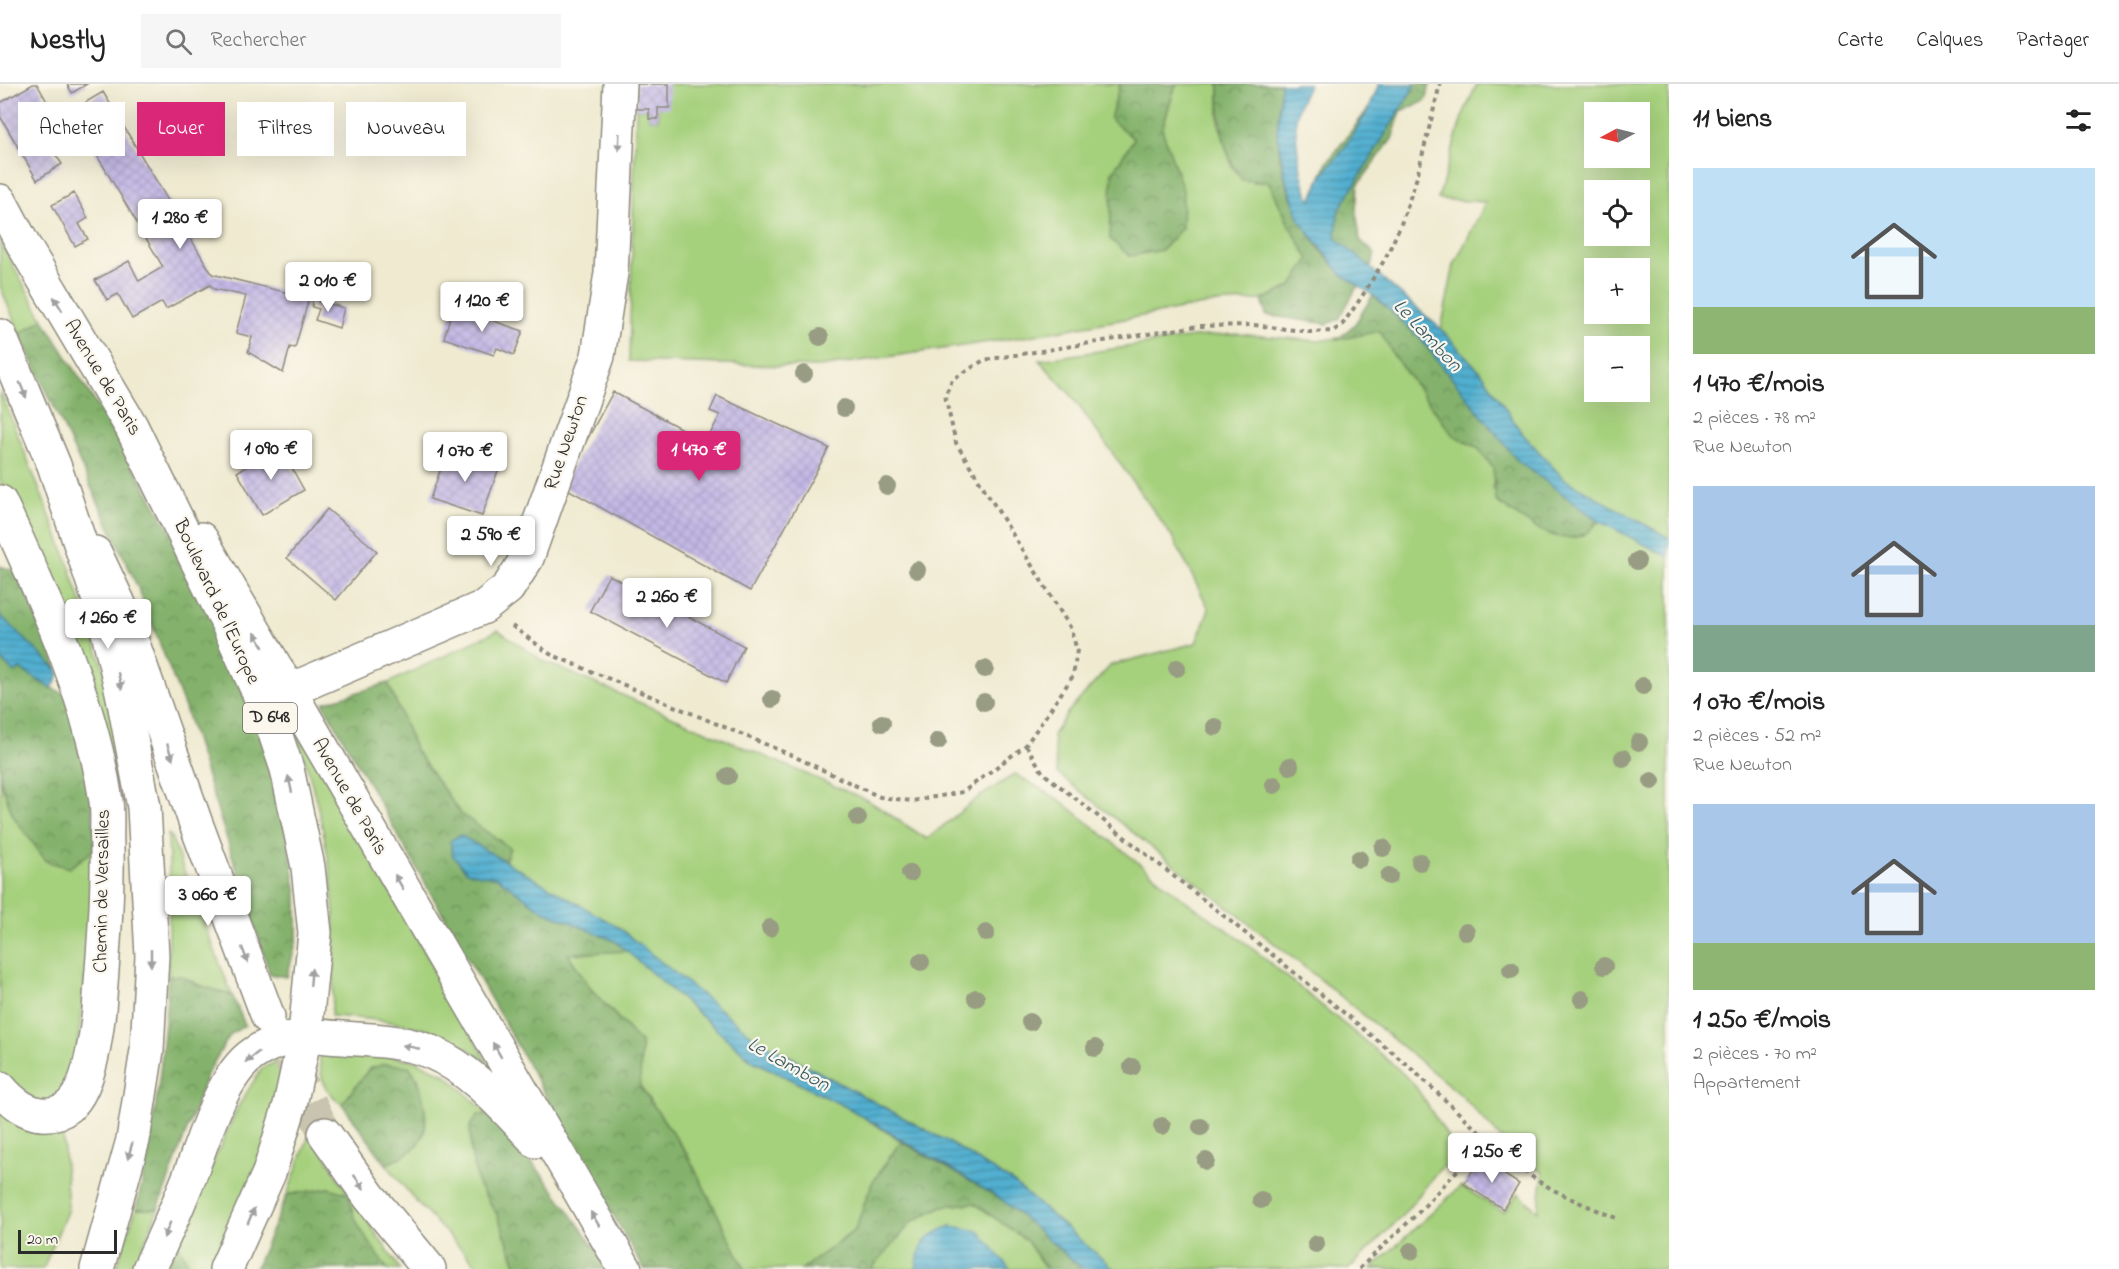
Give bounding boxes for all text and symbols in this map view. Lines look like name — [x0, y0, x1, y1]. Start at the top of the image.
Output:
search box — [141, 14, 561, 68]
text: Nestly — [30, 21, 105, 62]
icon: search — [162, 25, 195, 58]
text: Rechercher — [210, 25, 306, 57]
text: Carte — [1837, 26, 1883, 56]
text: Calques — [1916, 26, 1983, 56]
text: Partager — [2016, 26, 2089, 56]
text: 11 biens — [1693, 101, 1772, 139]
chip: Acheter — [18, 102, 125, 156]
chip: Louer — [137, 102, 225, 156]
chip: Filtres — [237, 102, 334, 156]
chip: Nouveau — [346, 102, 466, 156]
north arrow — [1584, 102, 1650, 168]
map controls — [1584, 102, 1650, 402]
icon: filters — [2062, 104, 2095, 137]
one-way arrow — [614, 133, 623, 152]
button: locate — [1584, 180, 1650, 246]
pin: 1 280 € — [125, 199, 235, 250]
text: 1 280 € — [152, 204, 208, 233]
icon: home — [1840, 207, 1948, 315]
button: + — [1584, 258, 1650, 324]
pin: 2 010 € — [273, 262, 383, 313]
text: 2 010 € — [299, 267, 357, 296]
pin: 1 120 € — [427, 282, 537, 333]
text: 1 120 € — [454, 287, 510, 316]
water label: Le Lambon — [1385, 293, 1469, 380]
one-way arrow — [53, 295, 63, 312]
street label: Avenue de Paris — [56, 314, 148, 442]
button: − — [1584, 336, 1650, 402]
text: 1 470 €/mois — [1693, 366, 1825, 404]
one-way arrow — [19, 381, 28, 399]
street label: Rue Newton — [537, 391, 597, 495]
text: 2 pièces · 78 m² — [1693, 404, 1816, 433]
pin: 1 090 € — [216, 430, 326, 481]
pin: 1 470 € — [644, 431, 754, 482]
pin: 1 070 € — [410, 432, 520, 483]
text: Rue Newton — [1693, 433, 1792, 462]
text: 1 090 € — [244, 435, 298, 464]
text: 1 470 € — [671, 436, 727, 465]
text: 1 070 € — [437, 437, 493, 466]
street label: Boulevard de l'Europe — [165, 514, 267, 689]
pin: 2 590 € — [436, 516, 546, 567]
text: 2 590 € — [461, 521, 521, 550]
icon: home — [1840, 525, 1948, 633]
pin: 2 260 € — [612, 578, 722, 629]
text: 2 260 € — [636, 583, 698, 612]
pin: 1 260 € — [53, 599, 163, 650]
text: 1 260 € — [79, 604, 137, 633]
one-way arrow — [254, 631, 264, 648]
one-way arrow — [115, 672, 125, 690]
text: 1 070 €/mois — [1693, 684, 1825, 722]
road number: D 648 — [243, 703, 297, 733]
text: 2 pièces · 52 m² — [1693, 722, 1822, 751]
street label: Avenue de Paris — [304, 733, 394, 861]
one-way arrow — [166, 743, 176, 761]
text: Rue Newton — [1693, 751, 1792, 780]
one-way arrow — [285, 775, 295, 794]
street label: Chemin de Versailles — [87, 809, 119, 973]
icon: home — [1840, 843, 1948, 951]
one-way arrow — [393, 874, 404, 890]
pin: 3 060 € — [153, 876, 263, 927]
text: 3 060 € — [179, 881, 237, 910]
one-way arrow — [240, 946, 250, 964]
one-way arrow — [147, 948, 156, 967]
one-way arrow — [306, 967, 316, 986]
text: 1 250 €/mois — [1693, 1002, 1831, 1040]
water label: Le Lambon — [741, 1030, 835, 1100]
text: 2 pièces · 70 m² — [1693, 1040, 1817, 1069]
one-way arrow — [401, 1042, 420, 1051]
one-way arrow — [491, 1042, 502, 1058]
one-way arrow — [244, 1050, 260, 1063]
text: Appartement — [1693, 1069, 1801, 1098]
pin: 1 250 € — [1437, 1133, 1547, 1184]
text: 1 250 € — [1462, 1138, 1522, 1167]
one-way arrow — [125, 1142, 134, 1160]
one-way arrow — [353, 1173, 365, 1189]
one-way arrow — [246, 1207, 256, 1225]
one-way arrow — [590, 1210, 600, 1227]
one-way arrow — [162, 1221, 171, 1238]
scale bar — [18, 1227, 117, 1254]
text: 20 m — [27, 1228, 58, 1252]

